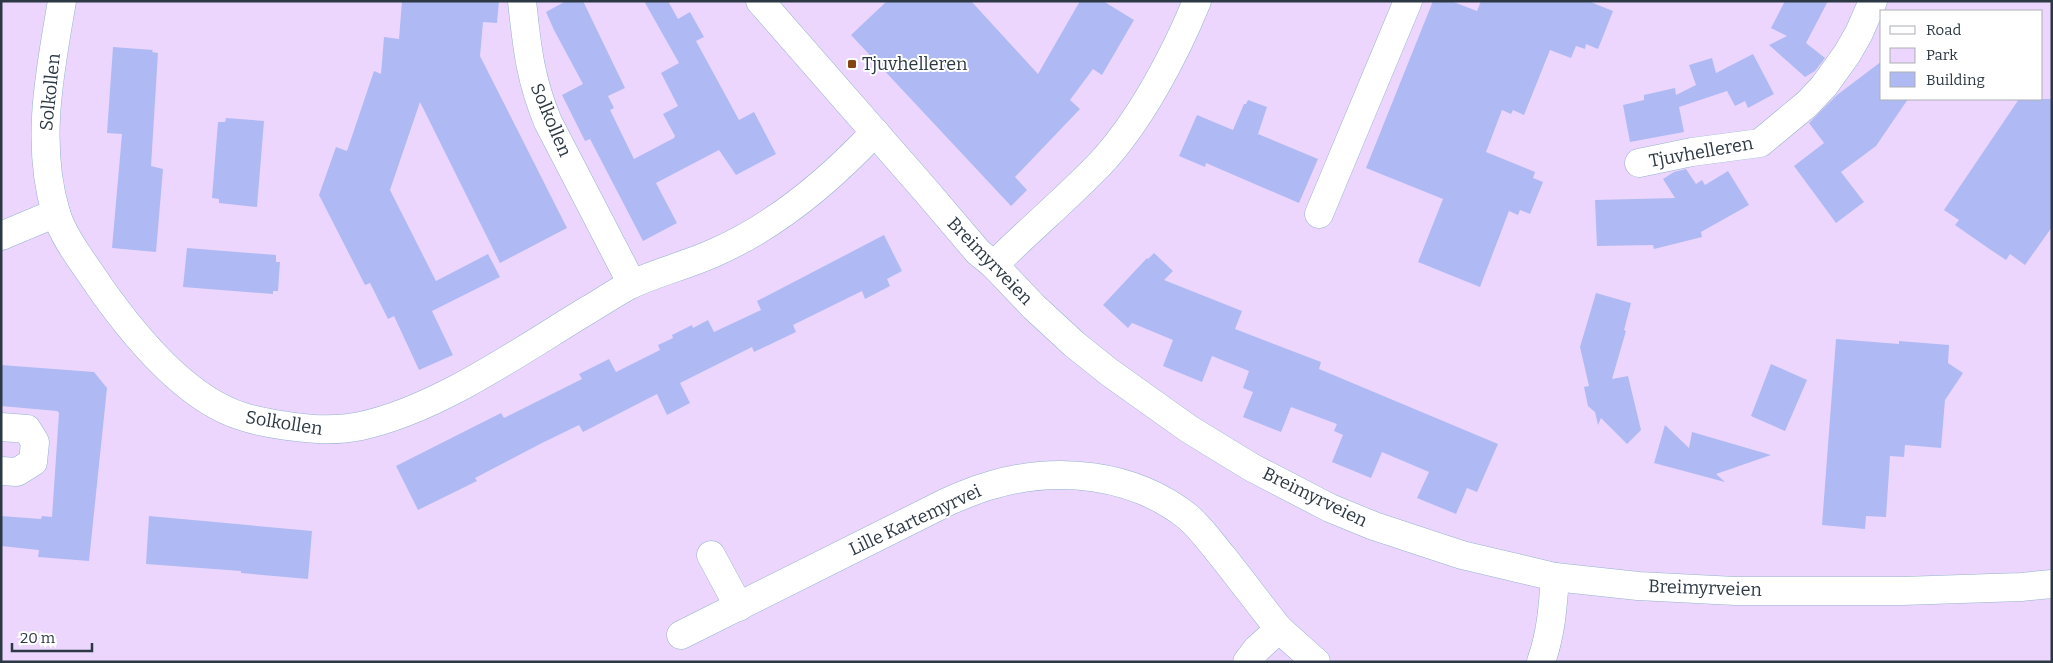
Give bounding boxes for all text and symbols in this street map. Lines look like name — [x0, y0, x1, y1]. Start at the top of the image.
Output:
legend — [1880, 10, 2043, 100]
text: Road — [1926, 21, 1961, 39]
text: Park — [1926, 46, 1958, 64]
street label: Solkollen — [35, 52, 65, 132]
place label: Tjuvhelleren — [862, 53, 968, 75]
marker: Tjuvhelleren — [846, 58, 858, 70]
text: Building — [1926, 71, 1985, 89]
street label: Solkollen — [526, 80, 577, 161]
street label: Tjuvhelleren — [1647, 132, 1755, 172]
street label: Breimyrveien — [943, 212, 1038, 310]
street label: Solkollen — [244, 406, 325, 440]
street label: Breimyrveien — [1259, 462, 1371, 532]
street label: Lille Kartemyrvei — [845, 480, 985, 560]
street label: Breimyrveien — [1648, 575, 1763, 601]
scale bar — [12, 620, 92, 652]
text: 20 m — [20, 629, 56, 647]

